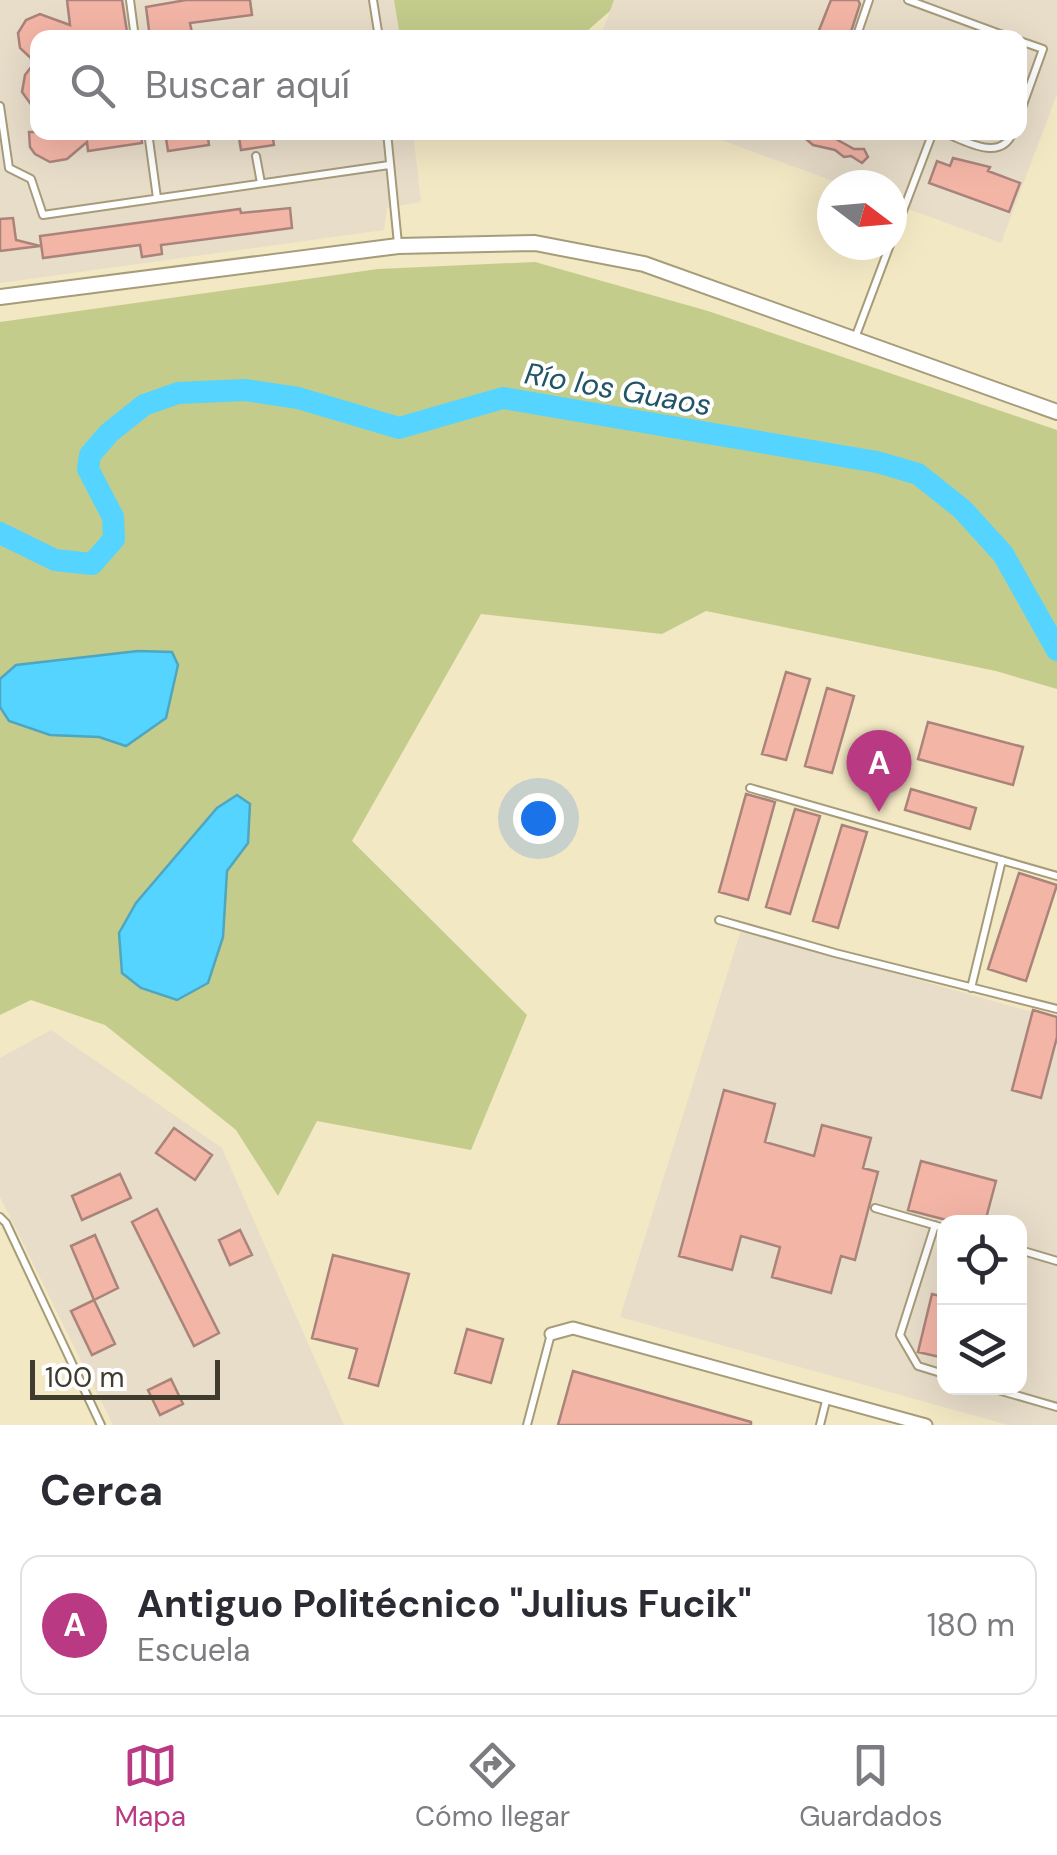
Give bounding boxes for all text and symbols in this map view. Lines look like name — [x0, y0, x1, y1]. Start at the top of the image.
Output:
search box — [30, 30, 1027, 140]
icon: search — [65, 58, 120, 113]
text: Buscar aquí — [145, 60, 350, 110]
north arrow — [817, 170, 907, 260]
water label: Río los Guaos — [522, 353, 714, 425]
pin: A — [846, 730, 912, 812]
your location — [513, 793, 564, 844]
map controls — [937, 1215, 1027, 1395]
button: locate — [937, 1215, 1027, 1305]
button: layers — [937, 1305, 1027, 1395]
scale bar — [30, 1355, 220, 1400]
text: 100 m — [45, 1359, 124, 1396]
text: Cerca — [40, 1463, 163, 1518]
text: Antiguo Politécnico "Julius Fucik" — [137, 1579, 752, 1629]
text: A — [63, 1604, 86, 1646]
text: 180 m — [927, 1604, 1015, 1646]
text: Escuela — [137, 1629, 251, 1671]
tab: Mapa — [114, 1738, 186, 1835]
tab: Cómo llegar — [415, 1738, 570, 1835]
tab: Guardados — [799, 1738, 942, 1835]

